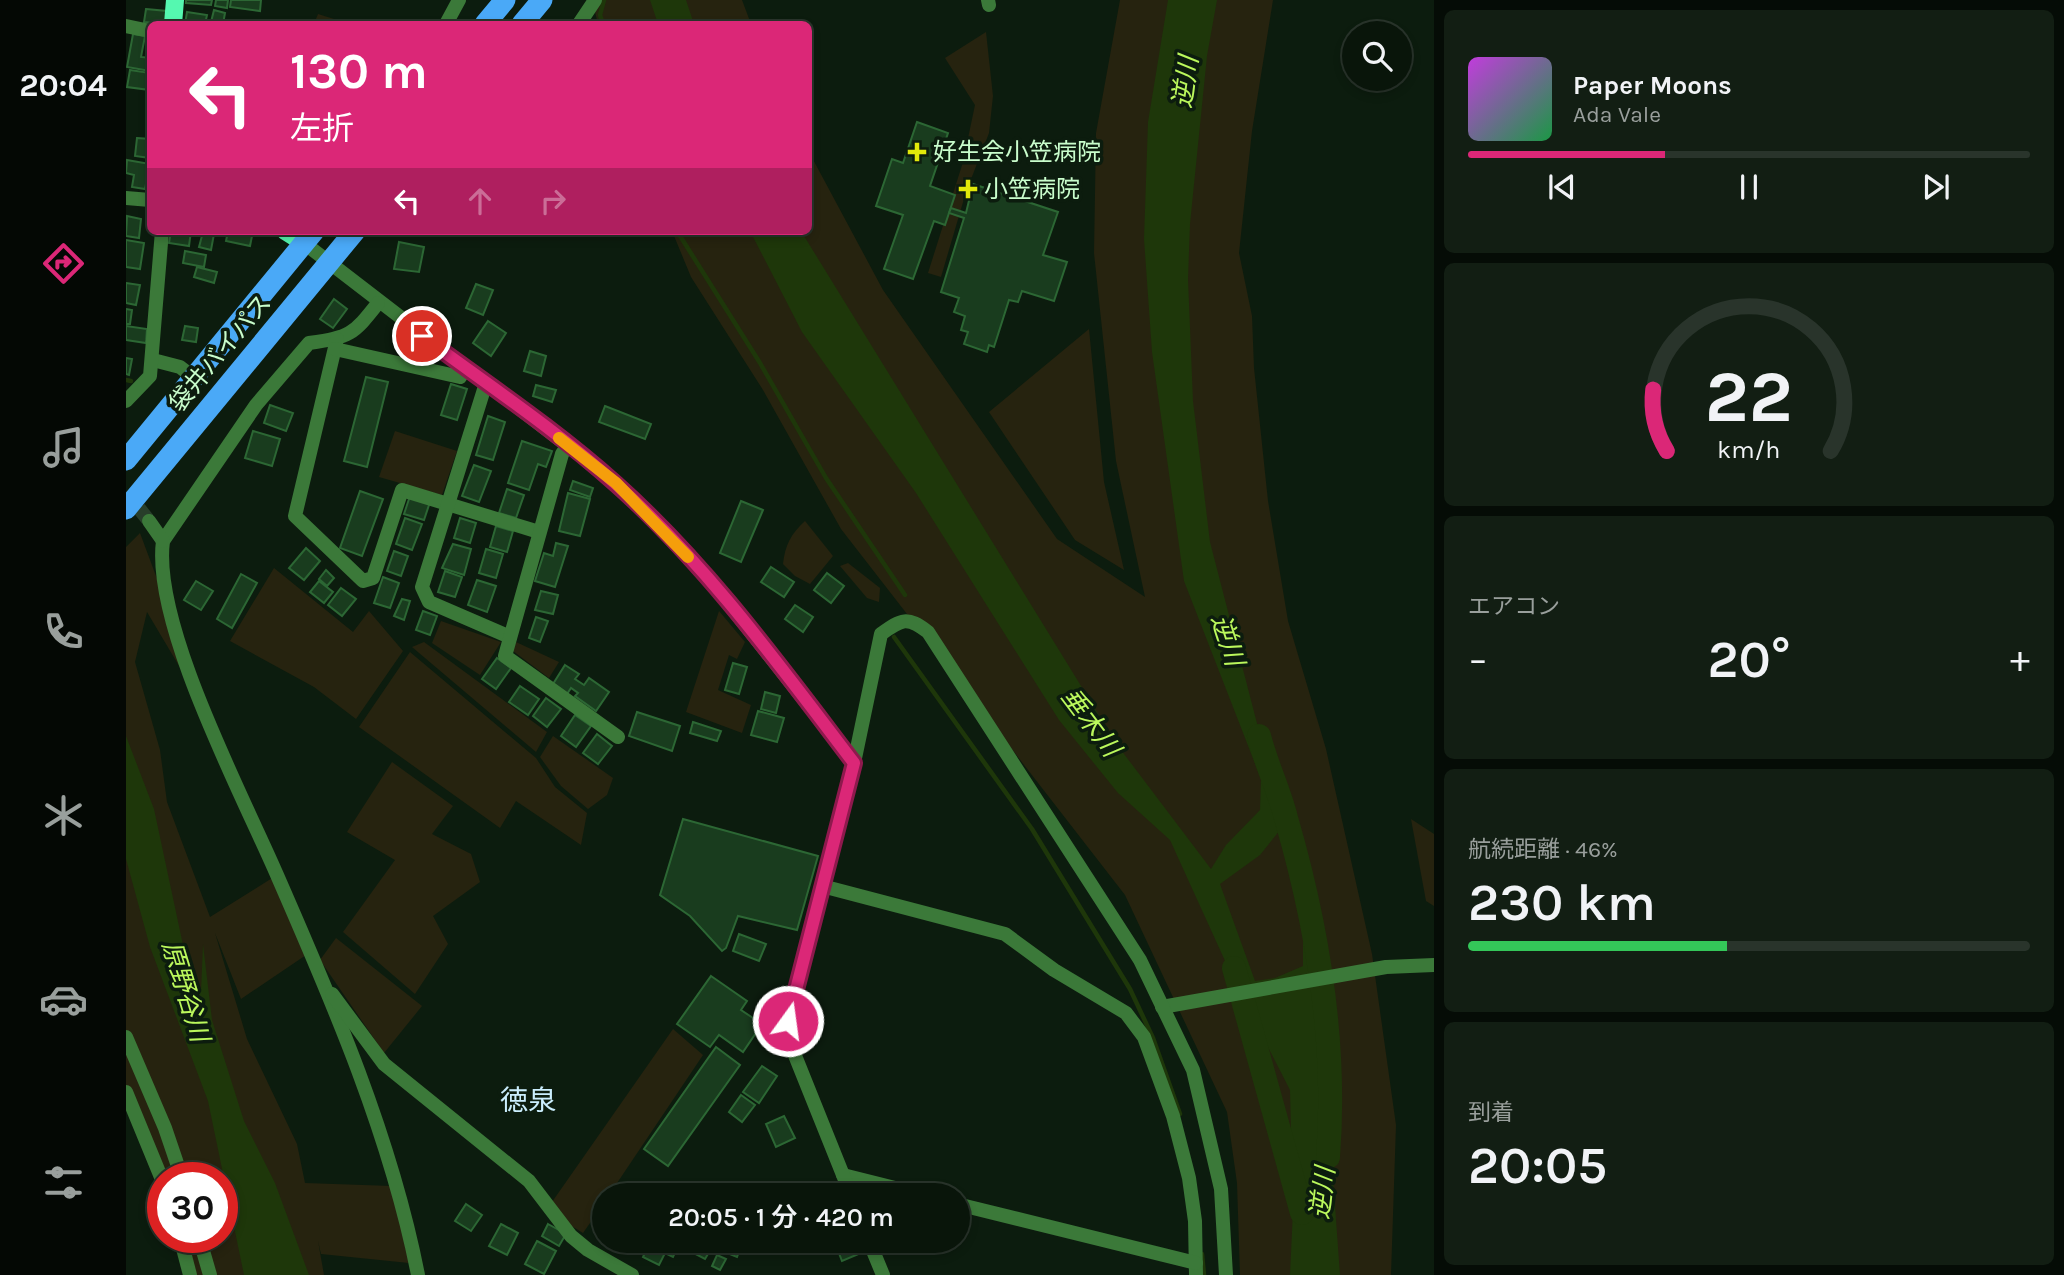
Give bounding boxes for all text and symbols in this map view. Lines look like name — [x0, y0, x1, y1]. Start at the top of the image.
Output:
map controls — [1342, 21, 1412, 91]
button: search — [1342, 21, 1412, 91]
text: 130 m — [290, 43, 428, 100]
icon: left — [175, 49, 266, 140]
water label: 逆川 — [1167, 51, 1205, 110]
text: 20:04 — [19, 67, 107, 104]
text: Paper Moons — [1573, 70, 1732, 101]
text: Ada Vale — [1573, 101, 1661, 128]
text: 左折 — [290, 110, 354, 147]
place label: 好生会小笠病院 — [933, 138, 1101, 166]
marker: 好生会小笠病院 — [907, 142, 927, 162]
icon: previous — [1543, 168, 1581, 206]
icon: pause — [1730, 168, 1768, 206]
icon: next — [1917, 168, 1955, 206]
place label: 小笠病院 — [984, 175, 1080, 203]
marker: 小笠病院 — [958, 179, 978, 199]
icon: left — [388, 182, 426, 220]
icon: ahead — [461, 182, 499, 220]
icon: right — [534, 182, 572, 220]
icon: directions — [39, 239, 88, 288]
street label: 袋井バイパス — [163, 289, 277, 417]
pin — [392, 306, 452, 366]
icon: arrive — [403, 317, 441, 355]
text: 22 — [1705, 354, 1793, 439]
icon: music — [39, 423, 88, 472]
text: km/h — [1717, 434, 1781, 463]
text: エアコン — [1468, 593, 1560, 620]
icon: phone — [39, 607, 88, 656]
water label: 逆川 — [1205, 611, 1251, 673]
text: 20° — [1708, 629, 1790, 690]
text: − — [1468, 637, 1488, 682]
text: + — [2010, 637, 2030, 682]
water label: 垂木川 — [1055, 682, 1128, 765]
icon: climate — [39, 791, 88, 840]
text: 航続距離 · 46% — [1468, 836, 1618, 863]
text: 230 km — [1468, 872, 1656, 933]
water label: 原野谷川 — [155, 937, 216, 1048]
icon: car — [39, 975, 88, 1024]
position arrow — [751, 984, 825, 1058]
district label: 徳泉 — [500, 1084, 556, 1117]
text: 到着 — [1468, 1099, 1514, 1126]
text: 20:05 — [1468, 1135, 1607, 1196]
icon: filters — [39, 1158, 88, 1207]
speed limit sign: 30 — [147, 1162, 238, 1253]
water label: 逆川 — [1304, 1162, 1341, 1221]
text: 20:05 · 1 分 · 420 m — [668, 1202, 894, 1233]

